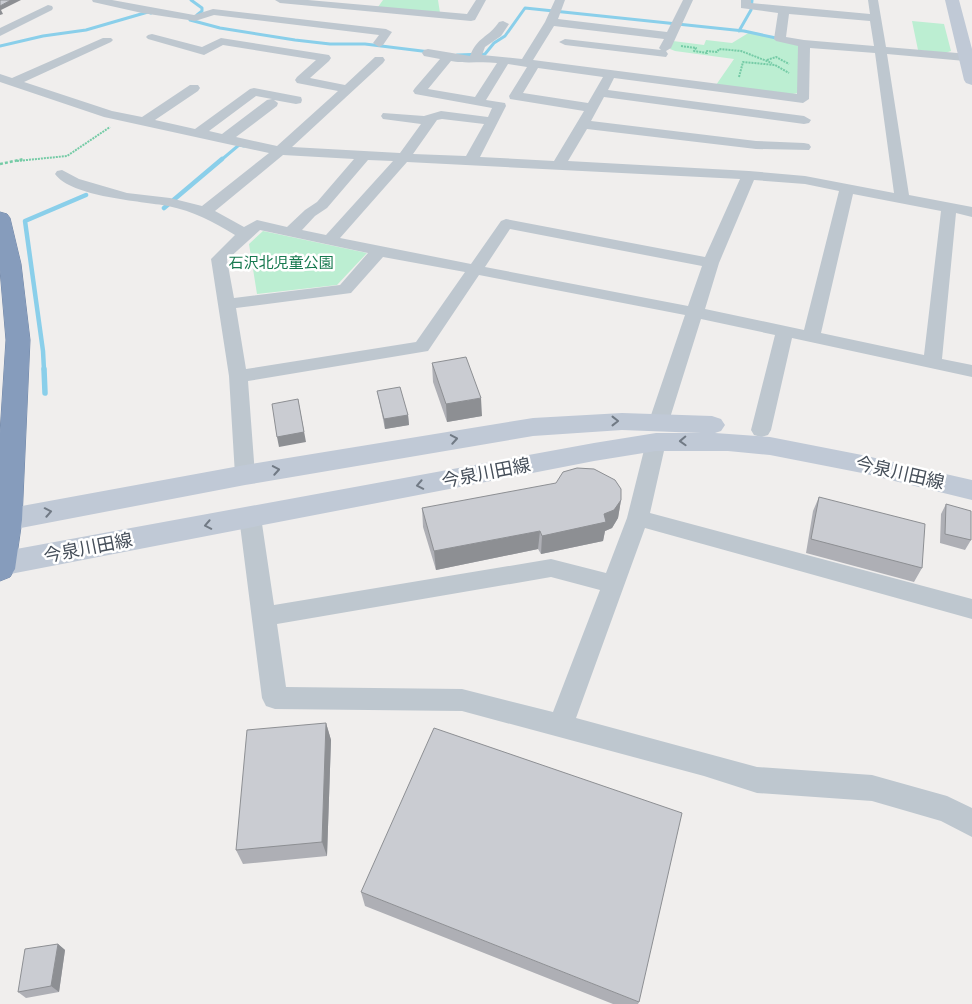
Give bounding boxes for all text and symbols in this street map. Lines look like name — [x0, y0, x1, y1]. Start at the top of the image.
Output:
park label: 石沢北児童公園 — [228, 253, 334, 272]
one-way arrow — [612, 416, 619, 426]
one-way arrow — [449, 434, 458, 444]
one-way arrow — [679, 436, 687, 447]
street label: 今泉川田線 — [854, 452, 946, 494]
street label: 今泉川田線 — [440, 454, 532, 492]
one-way arrow — [272, 465, 281, 475]
one-way arrow — [415, 480, 424, 490]
one-way arrow — [44, 508, 52, 518]
one-way arrow — [204, 519, 213, 529]
street label: 今泉川田線 — [42, 529, 134, 567]

